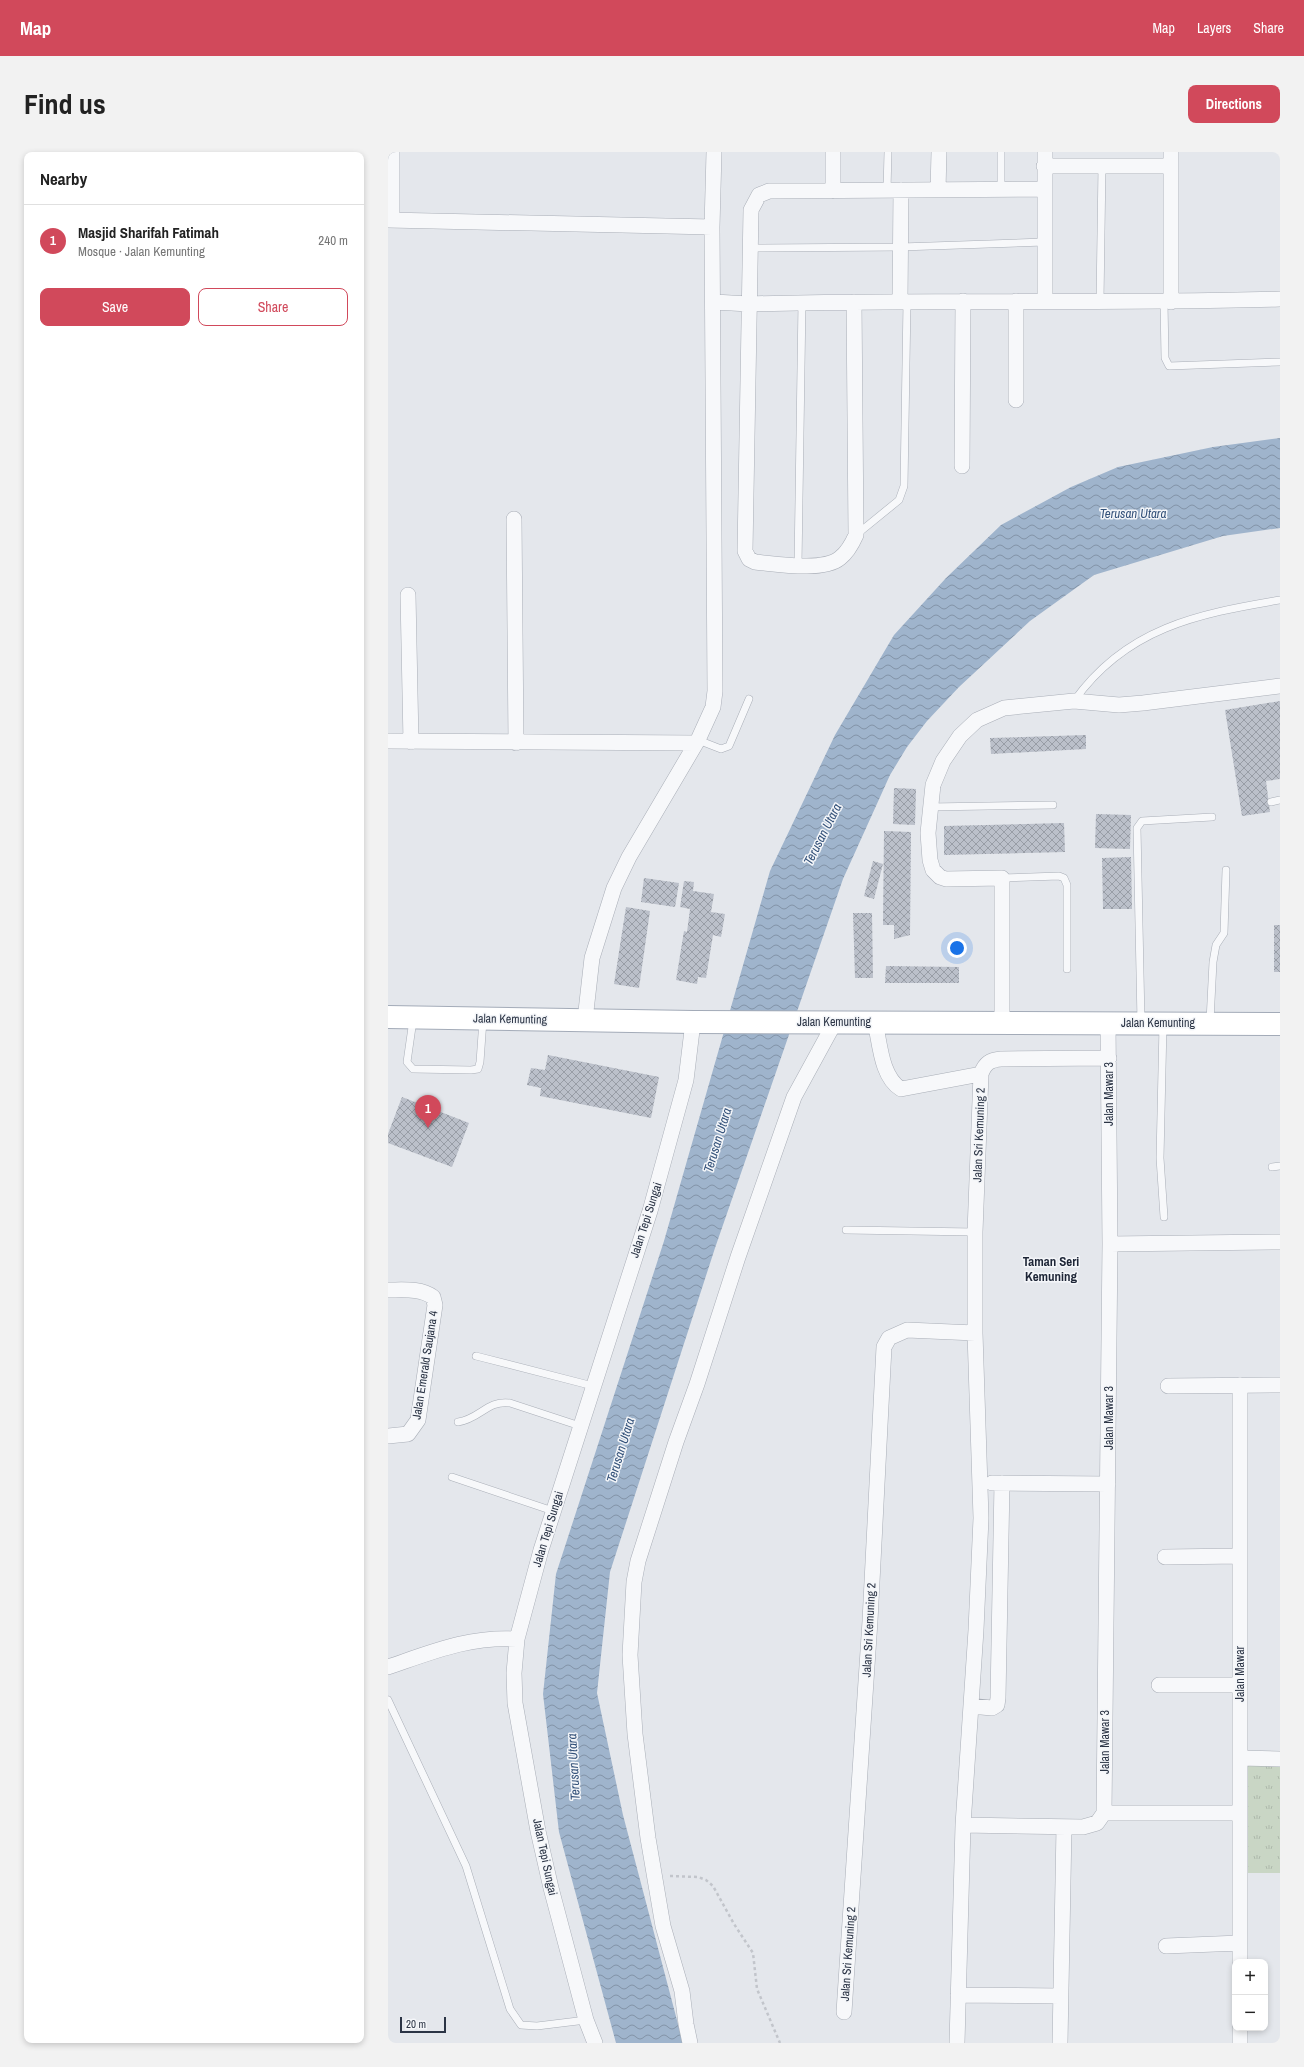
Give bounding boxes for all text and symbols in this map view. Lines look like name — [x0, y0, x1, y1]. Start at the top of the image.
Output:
text: Map — [20, 15, 51, 41]
text: Map — [1153, 19, 1175, 37]
text: Layers — [1197, 19, 1231, 37]
text: Share — [1253, 19, 1284, 37]
text: Find us — [24, 85, 106, 123]
button: Directions — [1188, 85, 1280, 123]
text: Nearby — [40, 167, 87, 190]
text: Masjid Sharifah Fatimah — [78, 222, 219, 243]
text: 1 — [50, 232, 56, 249]
text: 240 m — [318, 232, 348, 249]
text: Mosque · Jalan Kemunting — [78, 243, 205, 260]
button: Save — [40, 288, 190, 326]
button: Share — [198, 288, 348, 326]
water label: Terusan Utara — [1100, 505, 1166, 522]
water label: Terusan Utara — [800, 801, 845, 868]
your location — [947, 938, 967, 958]
street label: Jalan Kemunting — [473, 1010, 548, 1028]
street label: Jalan Kemunting — [797, 1014, 871, 1030]
street label: Jalan Kemunting — [1121, 1015, 1195, 1031]
street label: Jalan Mawar 3 — [1101, 1062, 1117, 1126]
street label: Jalan Sri Kemuning 2 — [969, 1087, 989, 1183]
pin: 1 — [415, 1095, 441, 1128]
water label: Terusan Utara — [700, 1106, 735, 1175]
street label: Jalan Tepi Sungai — [626, 1180, 666, 1260]
district label: Taman Seri Kemuning — [1023, 1253, 1079, 1285]
street label: Jalan Emerald Saujana 4 — [408, 1309, 442, 1421]
street label: Jalan Mawar 3 — [1101, 1386, 1117, 1450]
water label: Terusan Utara — [603, 1416, 638, 1485]
street label: Jalan Tepi Sungai — [529, 1489, 567, 1569]
street label: Jalan Sri Kemuning 2 — [859, 1582, 879, 1678]
street label: Jalan Mawar — [1232, 1645, 1248, 1702]
street label: Jalan Mawar 3 — [1097, 1710, 1113, 1774]
water label: Terusan Utara — [563, 1733, 584, 1801]
street label: Jalan Tepi Sungai — [529, 1817, 561, 1897]
street label: Jalan Sri Kemuning 2 — [837, 1906, 859, 2002]
map controls — [1232, 1959, 1268, 2031]
button: + — [1232, 1959, 1268, 1995]
button: − — [1232, 1995, 1268, 2031]
scale bar — [400, 2015, 446, 2034]
text: 20 m — [406, 2017, 426, 2031]

